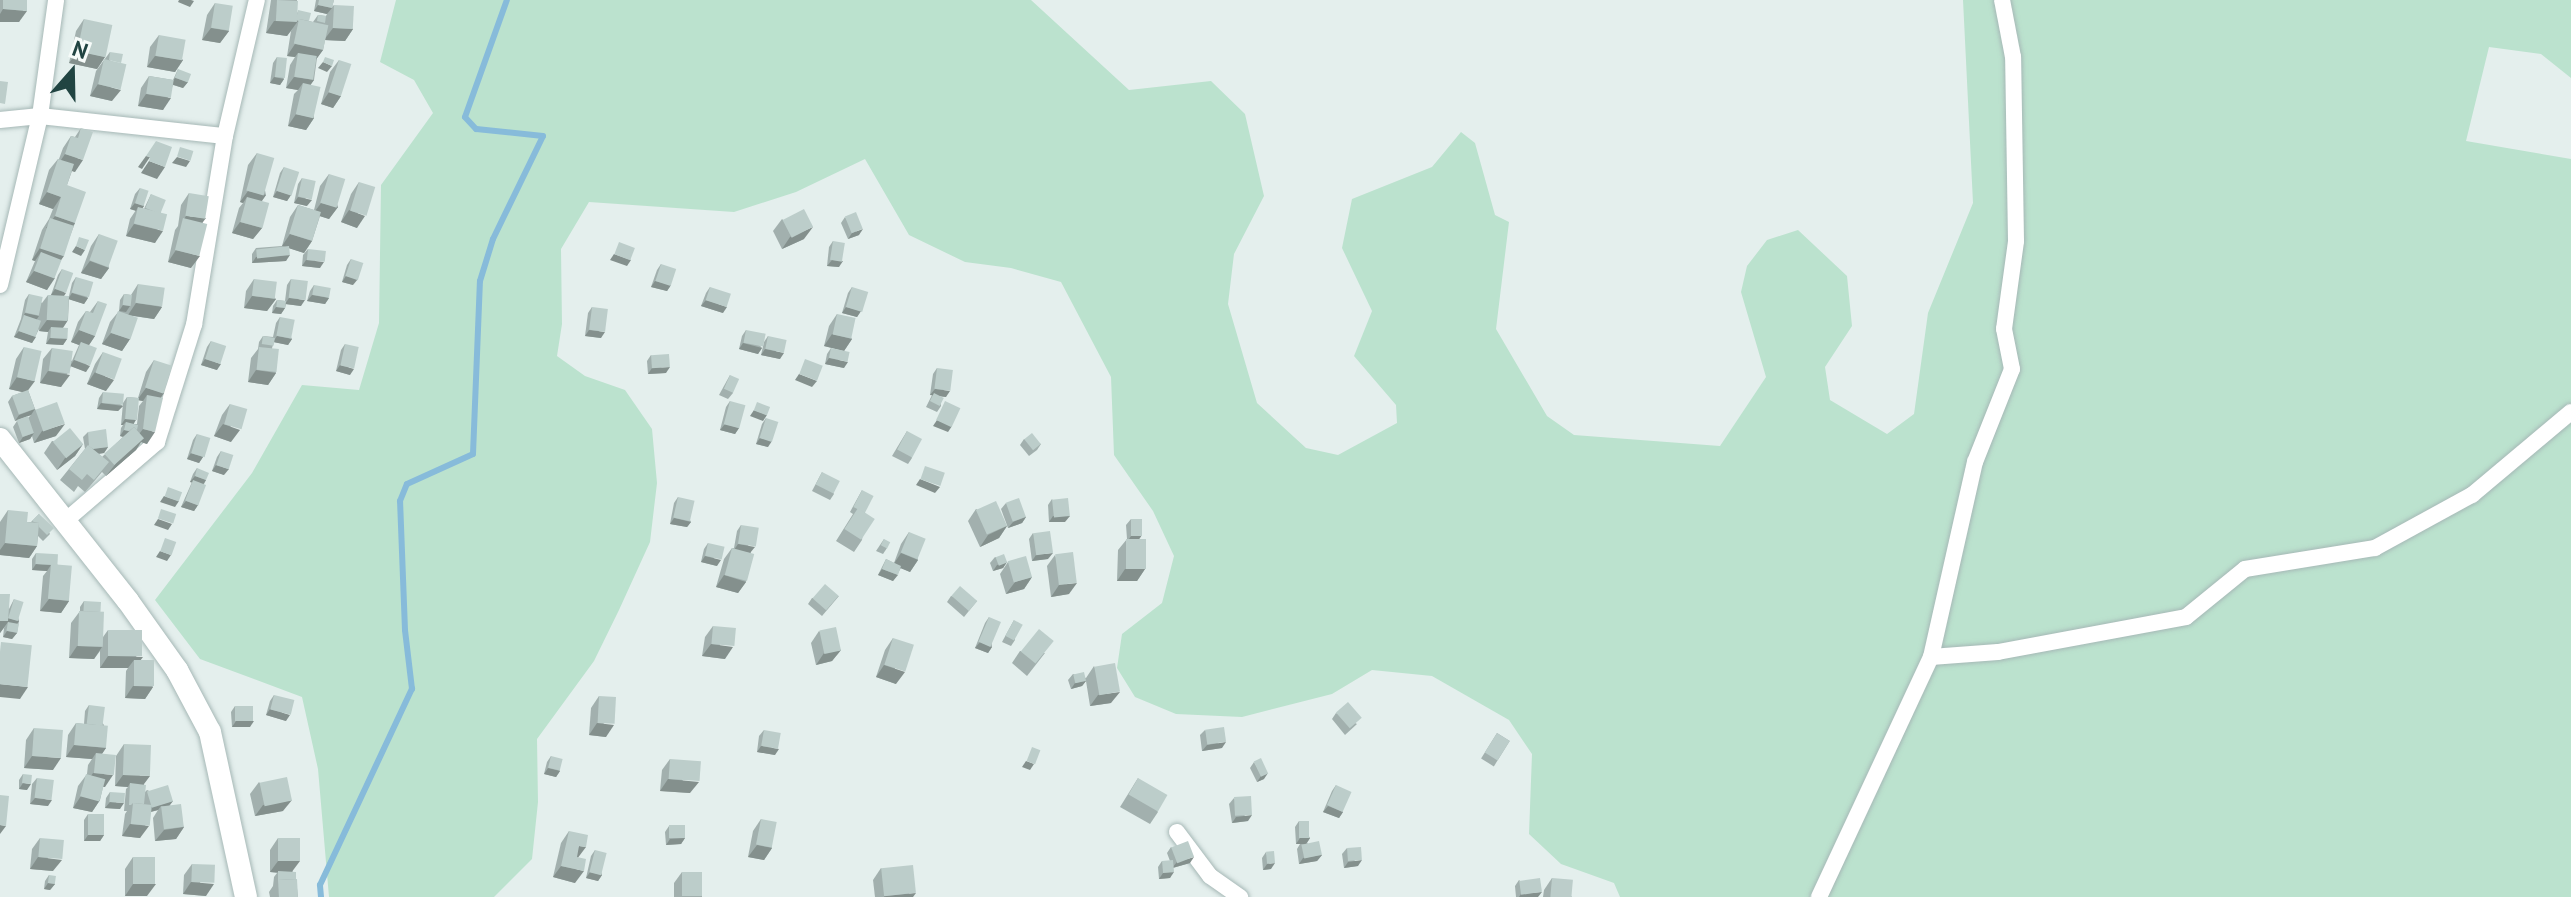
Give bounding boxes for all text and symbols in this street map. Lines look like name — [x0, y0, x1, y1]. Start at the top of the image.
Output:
north arrow — [32, 32, 112, 112]
text: N — [69, 34, 92, 65]

